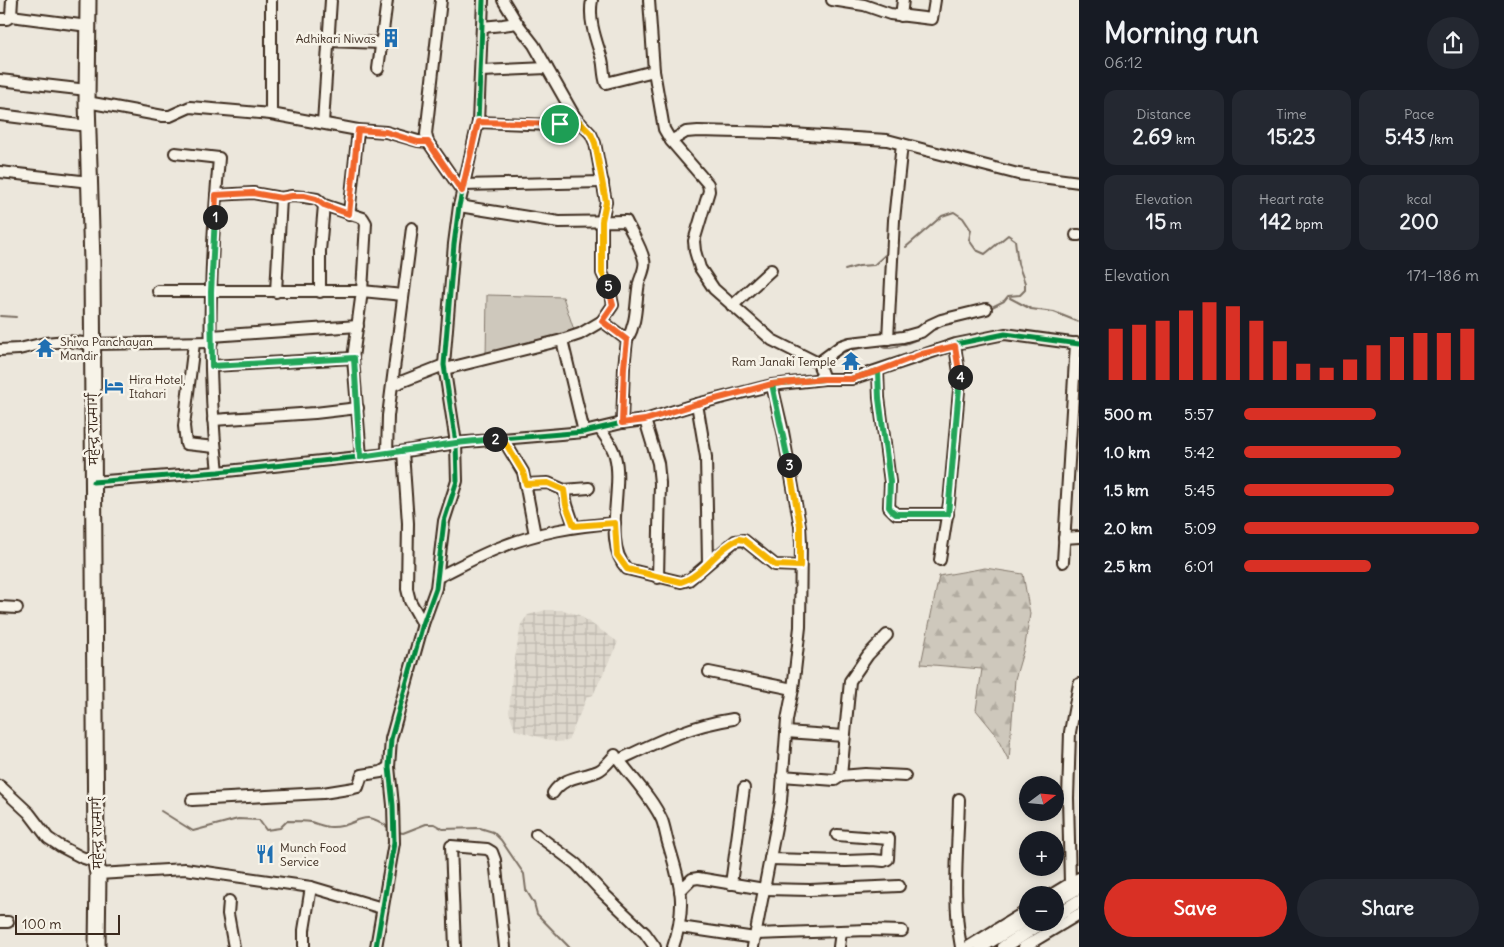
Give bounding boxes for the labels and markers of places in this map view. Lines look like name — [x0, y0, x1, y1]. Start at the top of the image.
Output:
building icon: Adhikari Niwas — [380, 27, 402, 49]
place label: Adhikari Niwas — [296, 31, 376, 46]
pin — [539, 103, 581, 145]
pin: 1 — [202, 204, 228, 230]
pin: 5 — [596, 274, 620, 298]
place label: Shiva Panchayan Mandir — [60, 334, 153, 363]
temple icon: Shiva Panchayan Mandir — [34, 337, 56, 359]
temple icon: Ram Janaki Temple — [840, 350, 862, 372]
place label: Ram Janaki Temple — [731, 354, 836, 369]
pin: 4 — [948, 364, 972, 390]
place label: Hira Hotel, Itahari — [129, 372, 186, 401]
hotel icon: Hira Hotel, Itahari — [103, 375, 125, 397]
pin: 2 — [482, 426, 508, 452]
pin: 3 — [776, 452, 802, 478]
place label: Munch Food Service — [280, 840, 346, 869]
restaurant icon: Munch Food Service — [254, 843, 276, 865]

